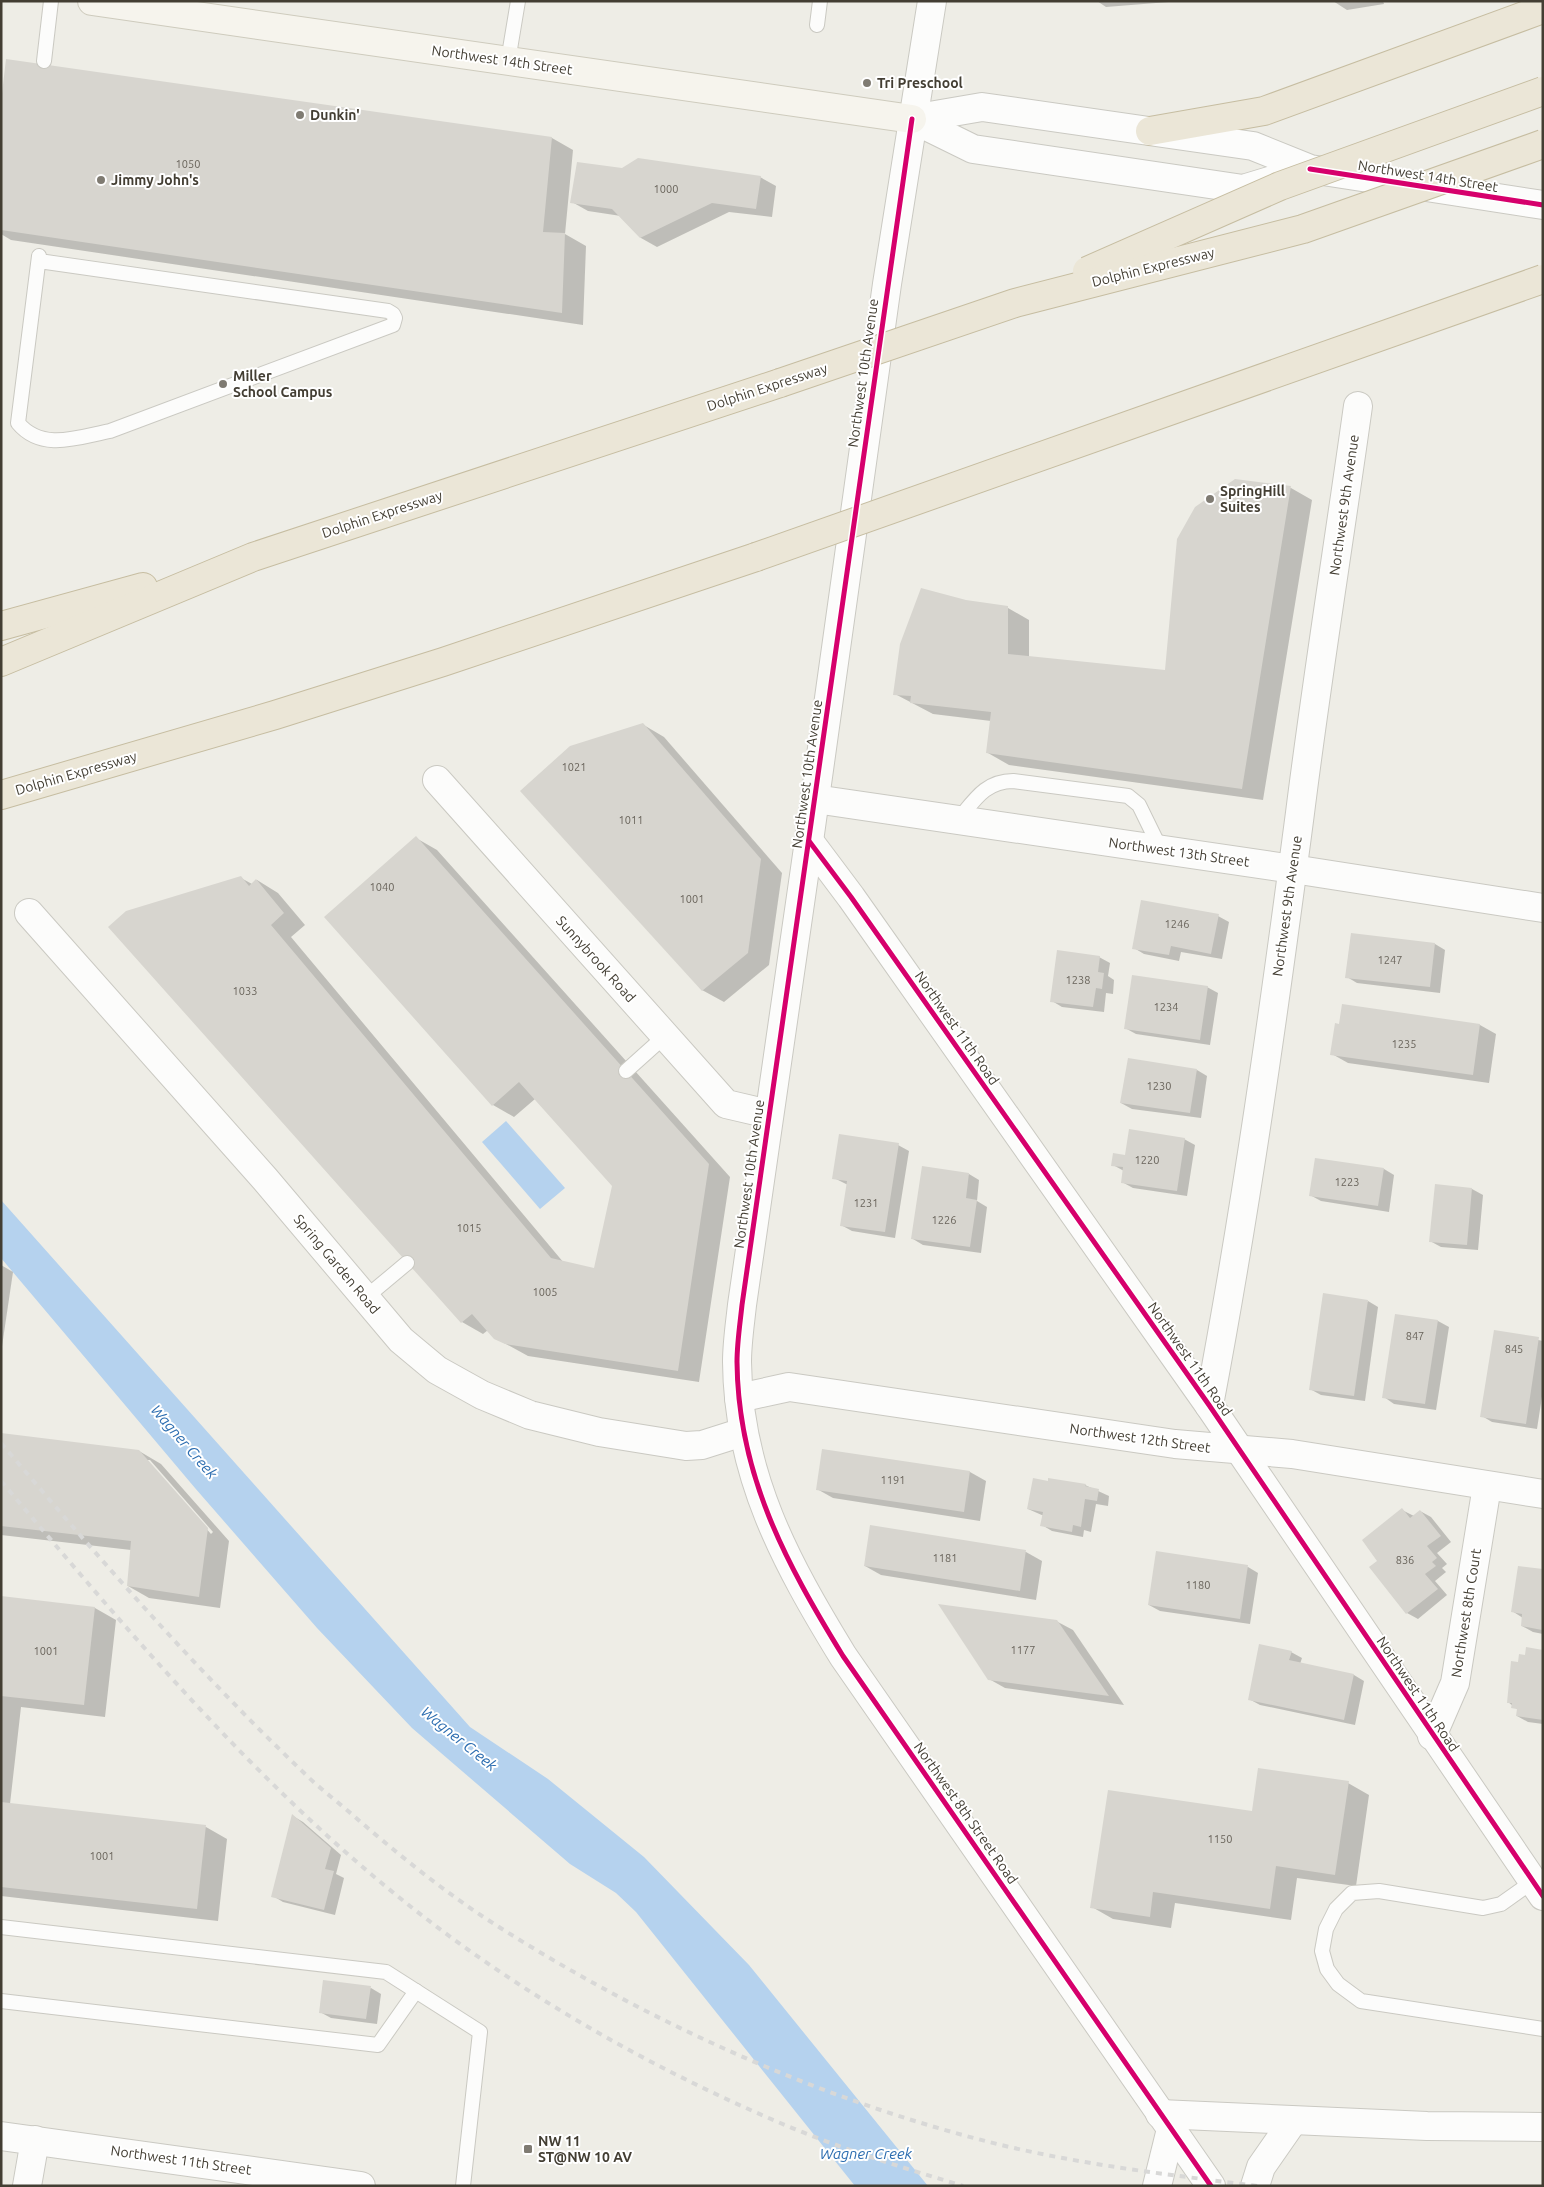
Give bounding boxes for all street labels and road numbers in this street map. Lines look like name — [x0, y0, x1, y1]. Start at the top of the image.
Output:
street label: Northwest 14th Street — [431, 42, 574, 78]
street label: Northwest 14th Street — [1357, 157, 1500, 195]
street label: Dolphin Expressway — [1090, 244, 1216, 290]
street label: Northwest 10th Avenue — [845, 298, 881, 448]
street label: Dolphin Expressway — [705, 360, 830, 414]
street label: Northwest 9th Avenue — [1326, 434, 1362, 576]
street label: Dolphin Expressway — [320, 487, 445, 541]
street label: Northwest 10th Avenue — [789, 699, 825, 849]
street label: Dolphin Expressway — [13, 748, 139, 798]
street label: Northwest 13th Street — [1108, 834, 1251, 870]
street label: Northwest 9th Avenue — [1269, 835, 1305, 977]
street label: Sunnybrook Road — [553, 913, 639, 1005]
street label: Northwest 11th Road — [912, 968, 1002, 1088]
street label: Northwest 10th Avenue — [731, 1099, 767, 1249]
street label: Spring Garden Road — [291, 1211, 383, 1317]
street label: Northwest 11th Road — [1145, 1299, 1235, 1419]
street label: Northwest 12th Street — [1069, 1420, 1212, 1456]
street label: Northwest 8th Court — [1448, 1547, 1484, 1679]
street label: Northwest 11th Road — [1374, 1634, 1462, 1754]
street label: Northwest 8th Street Road — [911, 1739, 1021, 1887]
street label: Northwest 11th Street — [110, 2142, 253, 2178]

